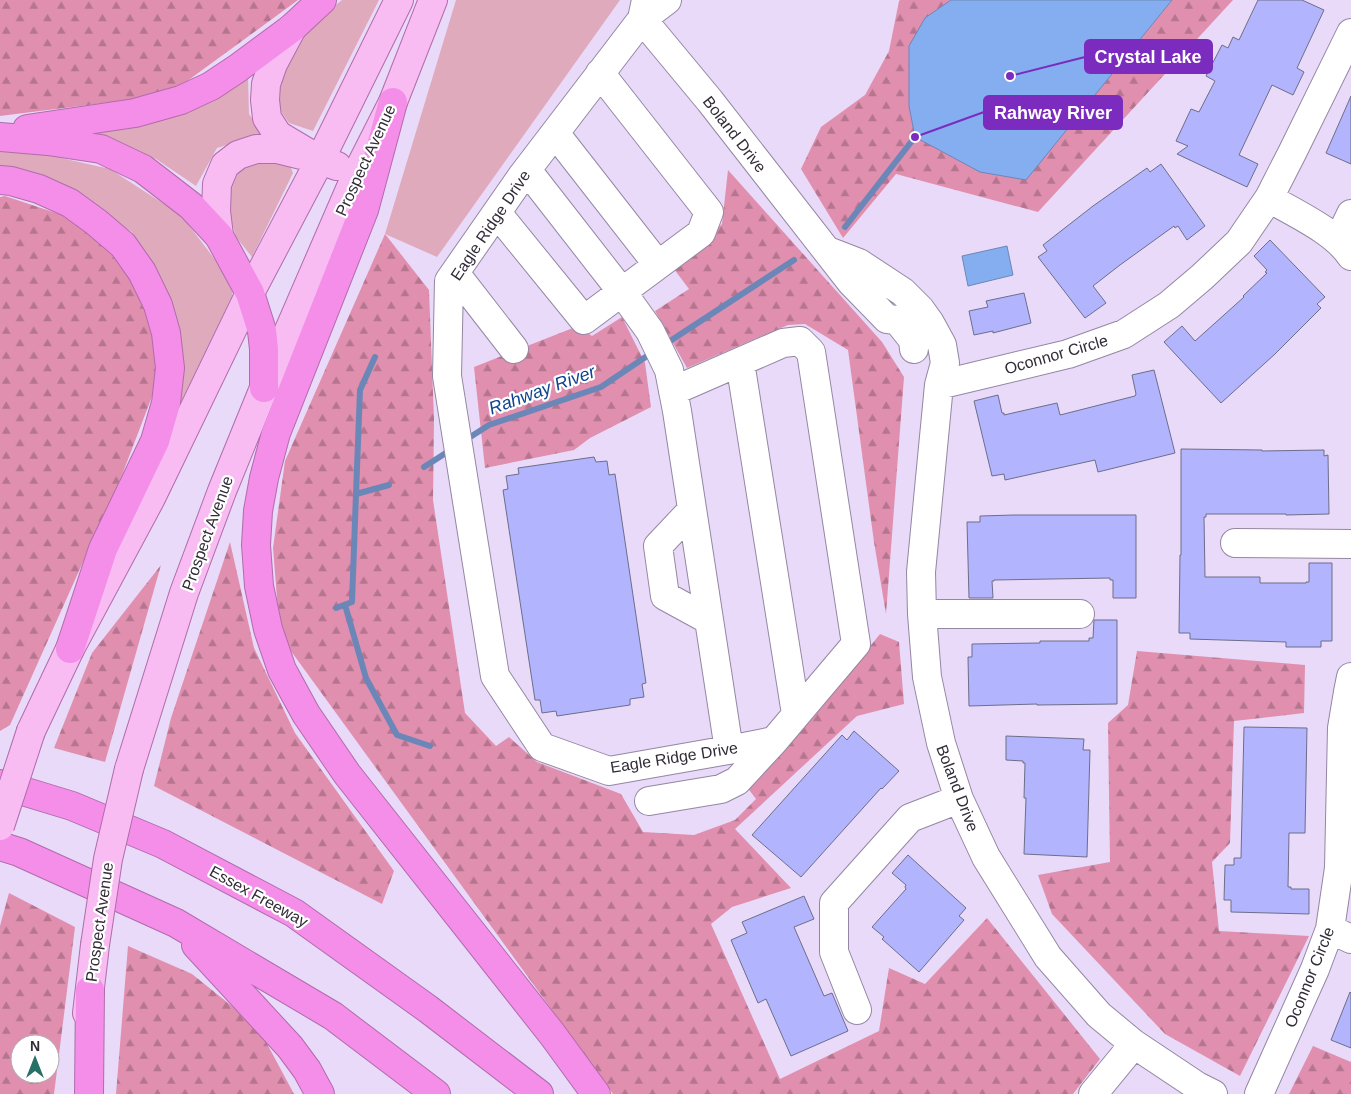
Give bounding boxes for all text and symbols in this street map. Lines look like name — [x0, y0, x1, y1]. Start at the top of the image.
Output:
callout: Crystal Lake — [1085, 40, 1212, 73]
text: Crystal Lake — [1094, 47, 1202, 67]
street label: Boland Drive — [700, 93, 770, 176]
callout: Rahway River — [984, 96, 1122, 129]
street label: Prospect Avenue — [332, 102, 399, 218]
text: Rahway River — [994, 103, 1112, 123]
street label: Eagle Ridge Drive — [447, 167, 534, 283]
street label: Oconnor Circle — [1003, 332, 1110, 377]
water label: Rahway River — [486, 361, 599, 419]
street label: Prospect Avenue — [179, 473, 236, 593]
street label: Eagle Ridge Drive — [609, 739, 739, 776]
street label: Boland Drive — [933, 742, 982, 834]
street label: Prospect Avenue — [83, 861, 116, 983]
street label: Essex Freeway — [207, 862, 311, 930]
street label: Oconnor Circle — [1282, 924, 1337, 1030]
north arrow — [10, 1034, 60, 1084]
text: N — [30, 1038, 40, 1054]

